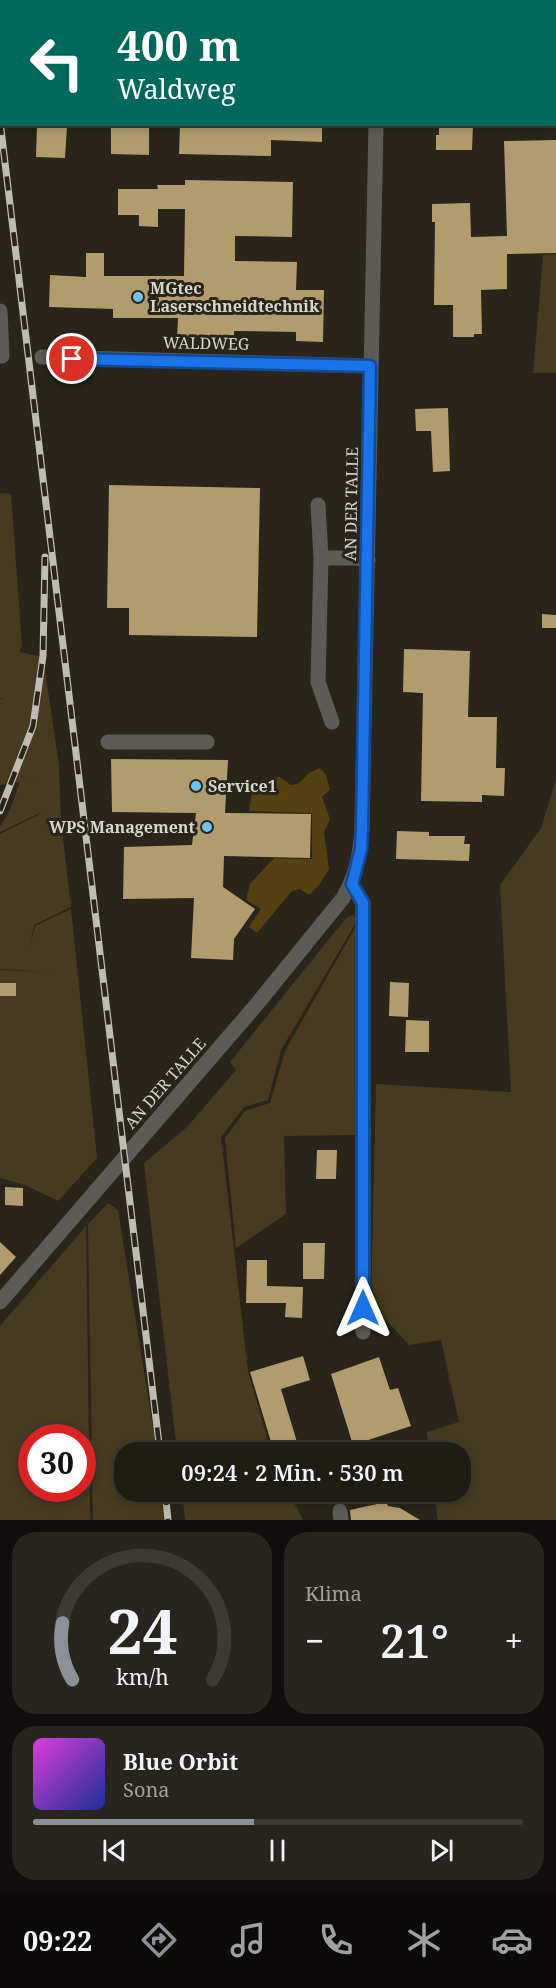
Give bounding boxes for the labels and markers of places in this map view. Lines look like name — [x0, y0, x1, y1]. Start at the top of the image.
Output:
place label: MGtec Laserschneidtechnik — [150, 277, 320, 317]
marker: MGtec Laserschneidtechnik — [131, 290, 145, 304]
pin — [46, 333, 97, 384]
place label: Service1 — [208, 775, 277, 797]
marker: Service1 — [189, 779, 203, 793]
place label: WPS Management — [49, 816, 196, 838]
marker: WPS Management — [200, 820, 214, 834]

